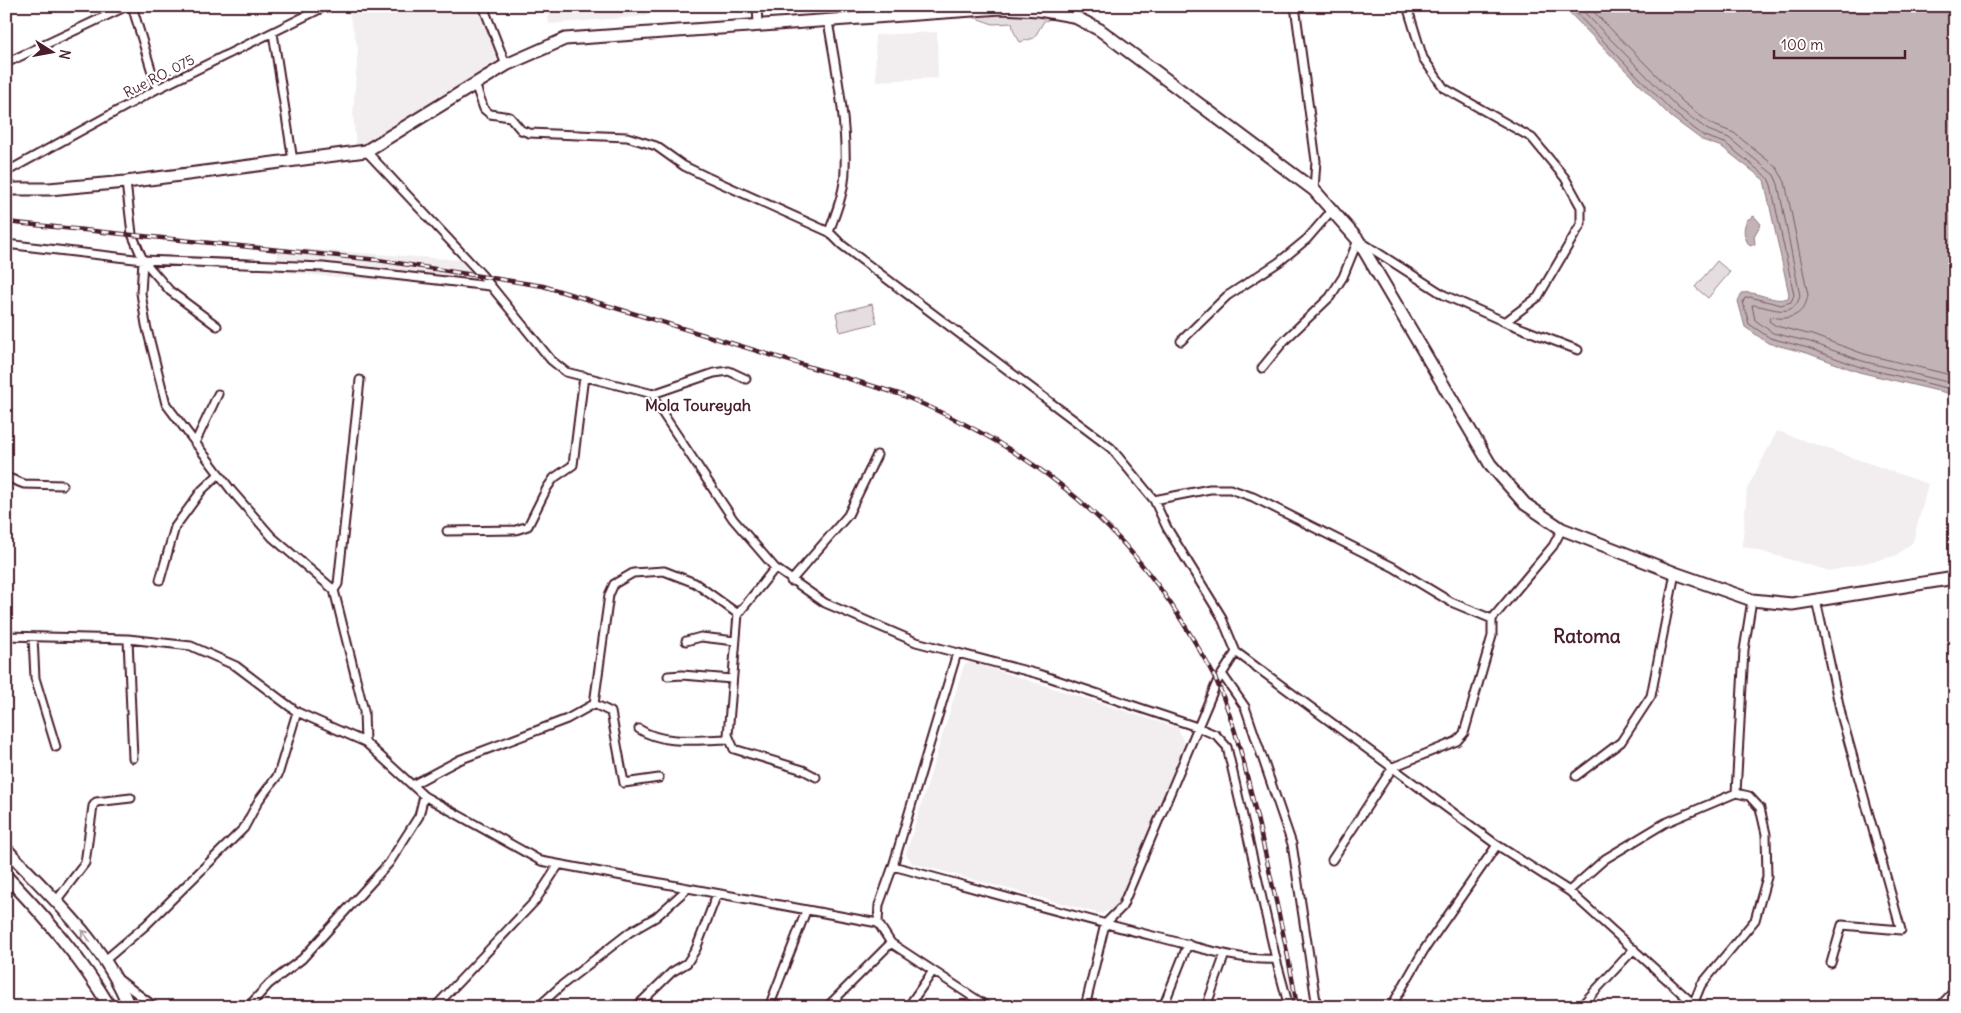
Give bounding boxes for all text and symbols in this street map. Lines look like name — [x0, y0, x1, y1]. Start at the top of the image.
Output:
north arrow — [28, 28, 78, 78]
scale bar — [1774, 28, 1905, 60]
text: 100 m — [1781, 35, 1823, 54]
text: N — [55, 48, 75, 61]
street label: Rue RO. 075 — [120, 50, 198, 102]
district label: Mola Toureyah — [645, 395, 751, 416]
district label: Ratoma — [1553, 624, 1621, 648]
one-way arrow — [80, 930, 91, 943]

